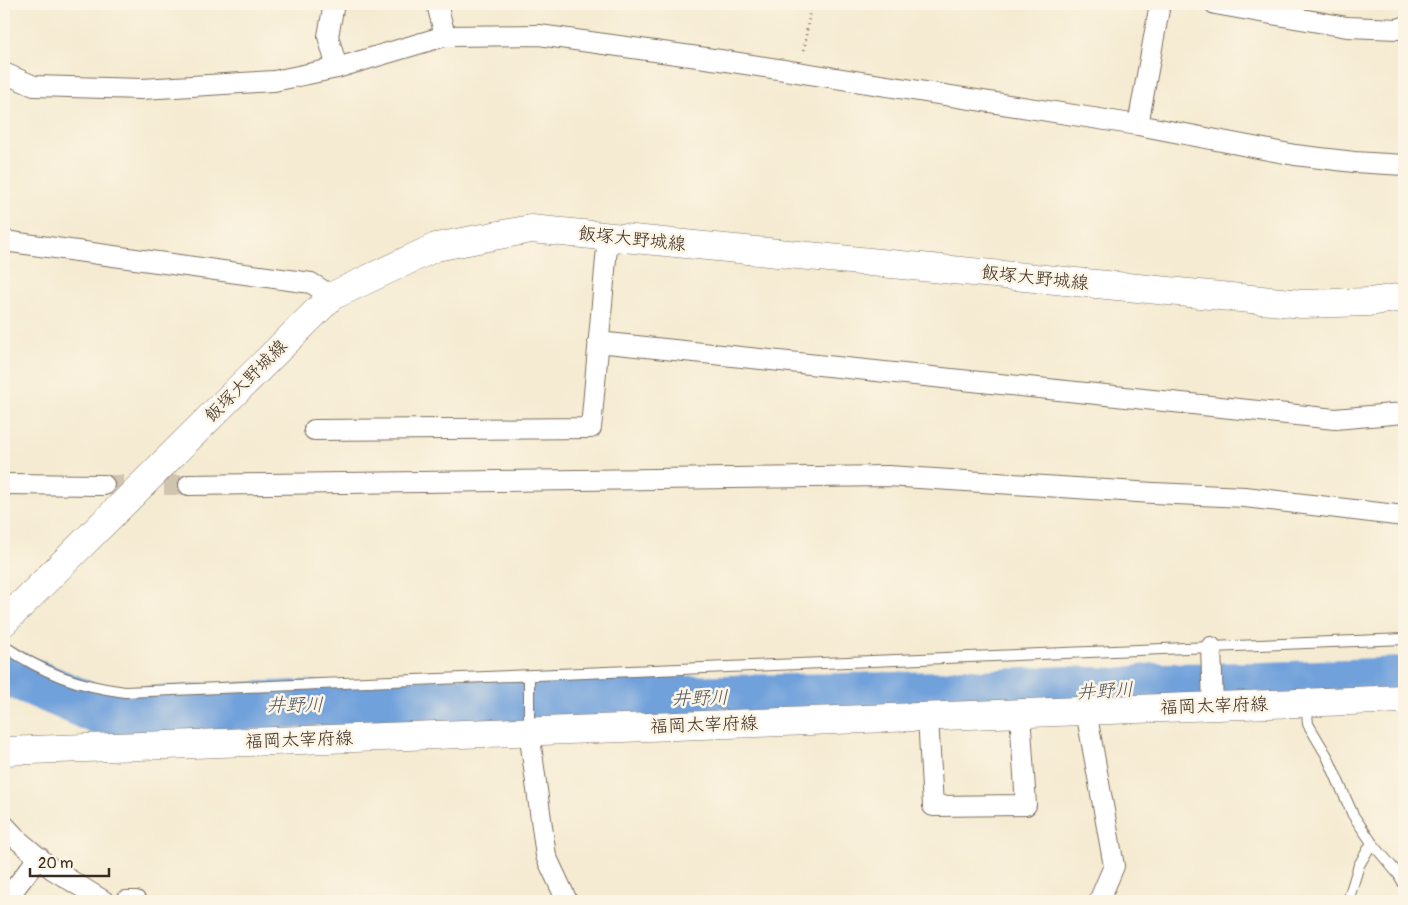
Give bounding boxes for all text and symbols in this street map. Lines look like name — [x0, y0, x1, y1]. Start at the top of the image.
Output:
street label: 飯塚大野城線 — [577, 222, 687, 256]
street label: 飯塚大野城線 — [980, 261, 1090, 295]
street label: 飯塚大野城線 — [200, 335, 292, 427]
water label: 井野川 — [1076, 678, 1134, 704]
water label: 井野川 — [671, 686, 729, 710]
water label: 井野川 — [266, 693, 324, 717]
street label: 福岡太宰府線 — [1160, 693, 1268, 719]
street label: 福岡太宰府線 — [650, 712, 758, 738]
street label: 福岡太宰府線 — [245, 727, 353, 753]
scale bar — [30, 845, 109, 877]
text: 20 m — [38, 854, 73, 873]

